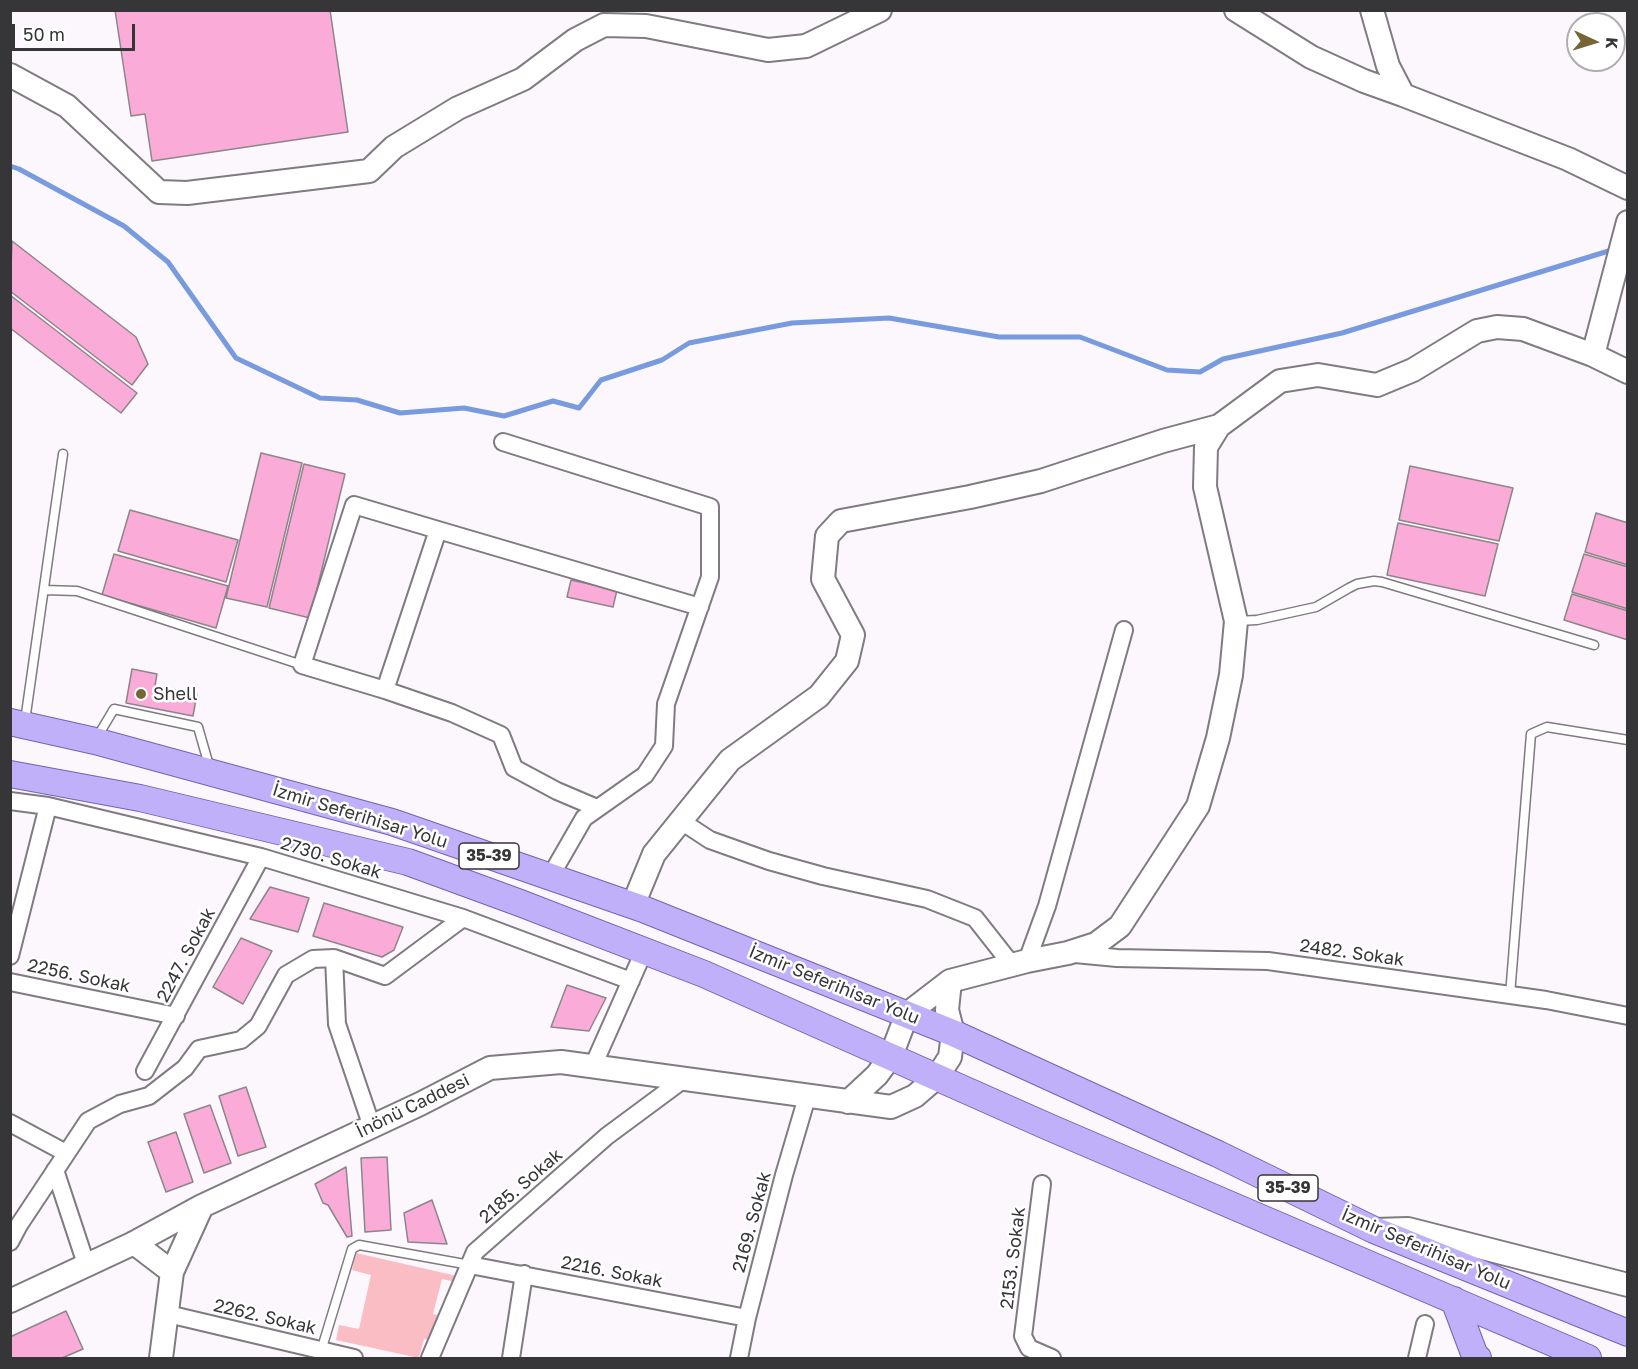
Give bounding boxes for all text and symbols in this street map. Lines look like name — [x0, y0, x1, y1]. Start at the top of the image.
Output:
scale bar — [15, 12, 138, 50]
north arrow — [1566, 12, 1626, 72]
text: 50 m — [23, 23, 65, 45]
text: K — [1602, 37, 1622, 50]
place label: Shell — [153, 683, 198, 705]
marker: Shell — [134, 687, 148, 701]
street label: İzmir Seferihisar Yolu — [270, 779, 450, 853]
street label: 2730. Sokak — [278, 832, 384, 884]
road number: 35-39 — [459, 843, 519, 869]
street label: 2247. Sokak — [152, 904, 220, 1006]
street label: 2482. Sokak — [1298, 935, 1406, 971]
street label: İzmir Seferihisar Yolu — [745, 941, 923, 1029]
street label: 2256. Sokak — [26, 955, 132, 997]
street label: İnönü Caddesi — [353, 1069, 473, 1143]
street label: 2185. Sokak — [475, 1144, 567, 1228]
street label: 2169. Sokak — [728, 1169, 776, 1275]
road number: 35-39 — [1258, 1175, 1318, 1201]
street label: İzmir Seferihisar Yolu — [1338, 1203, 1514, 1295]
street label: 2153. Sokak — [996, 1206, 1030, 1310]
street label: 2216. Sokak — [559, 1252, 665, 1292]
street label: 2262. Sokak — [212, 1295, 318, 1339]

